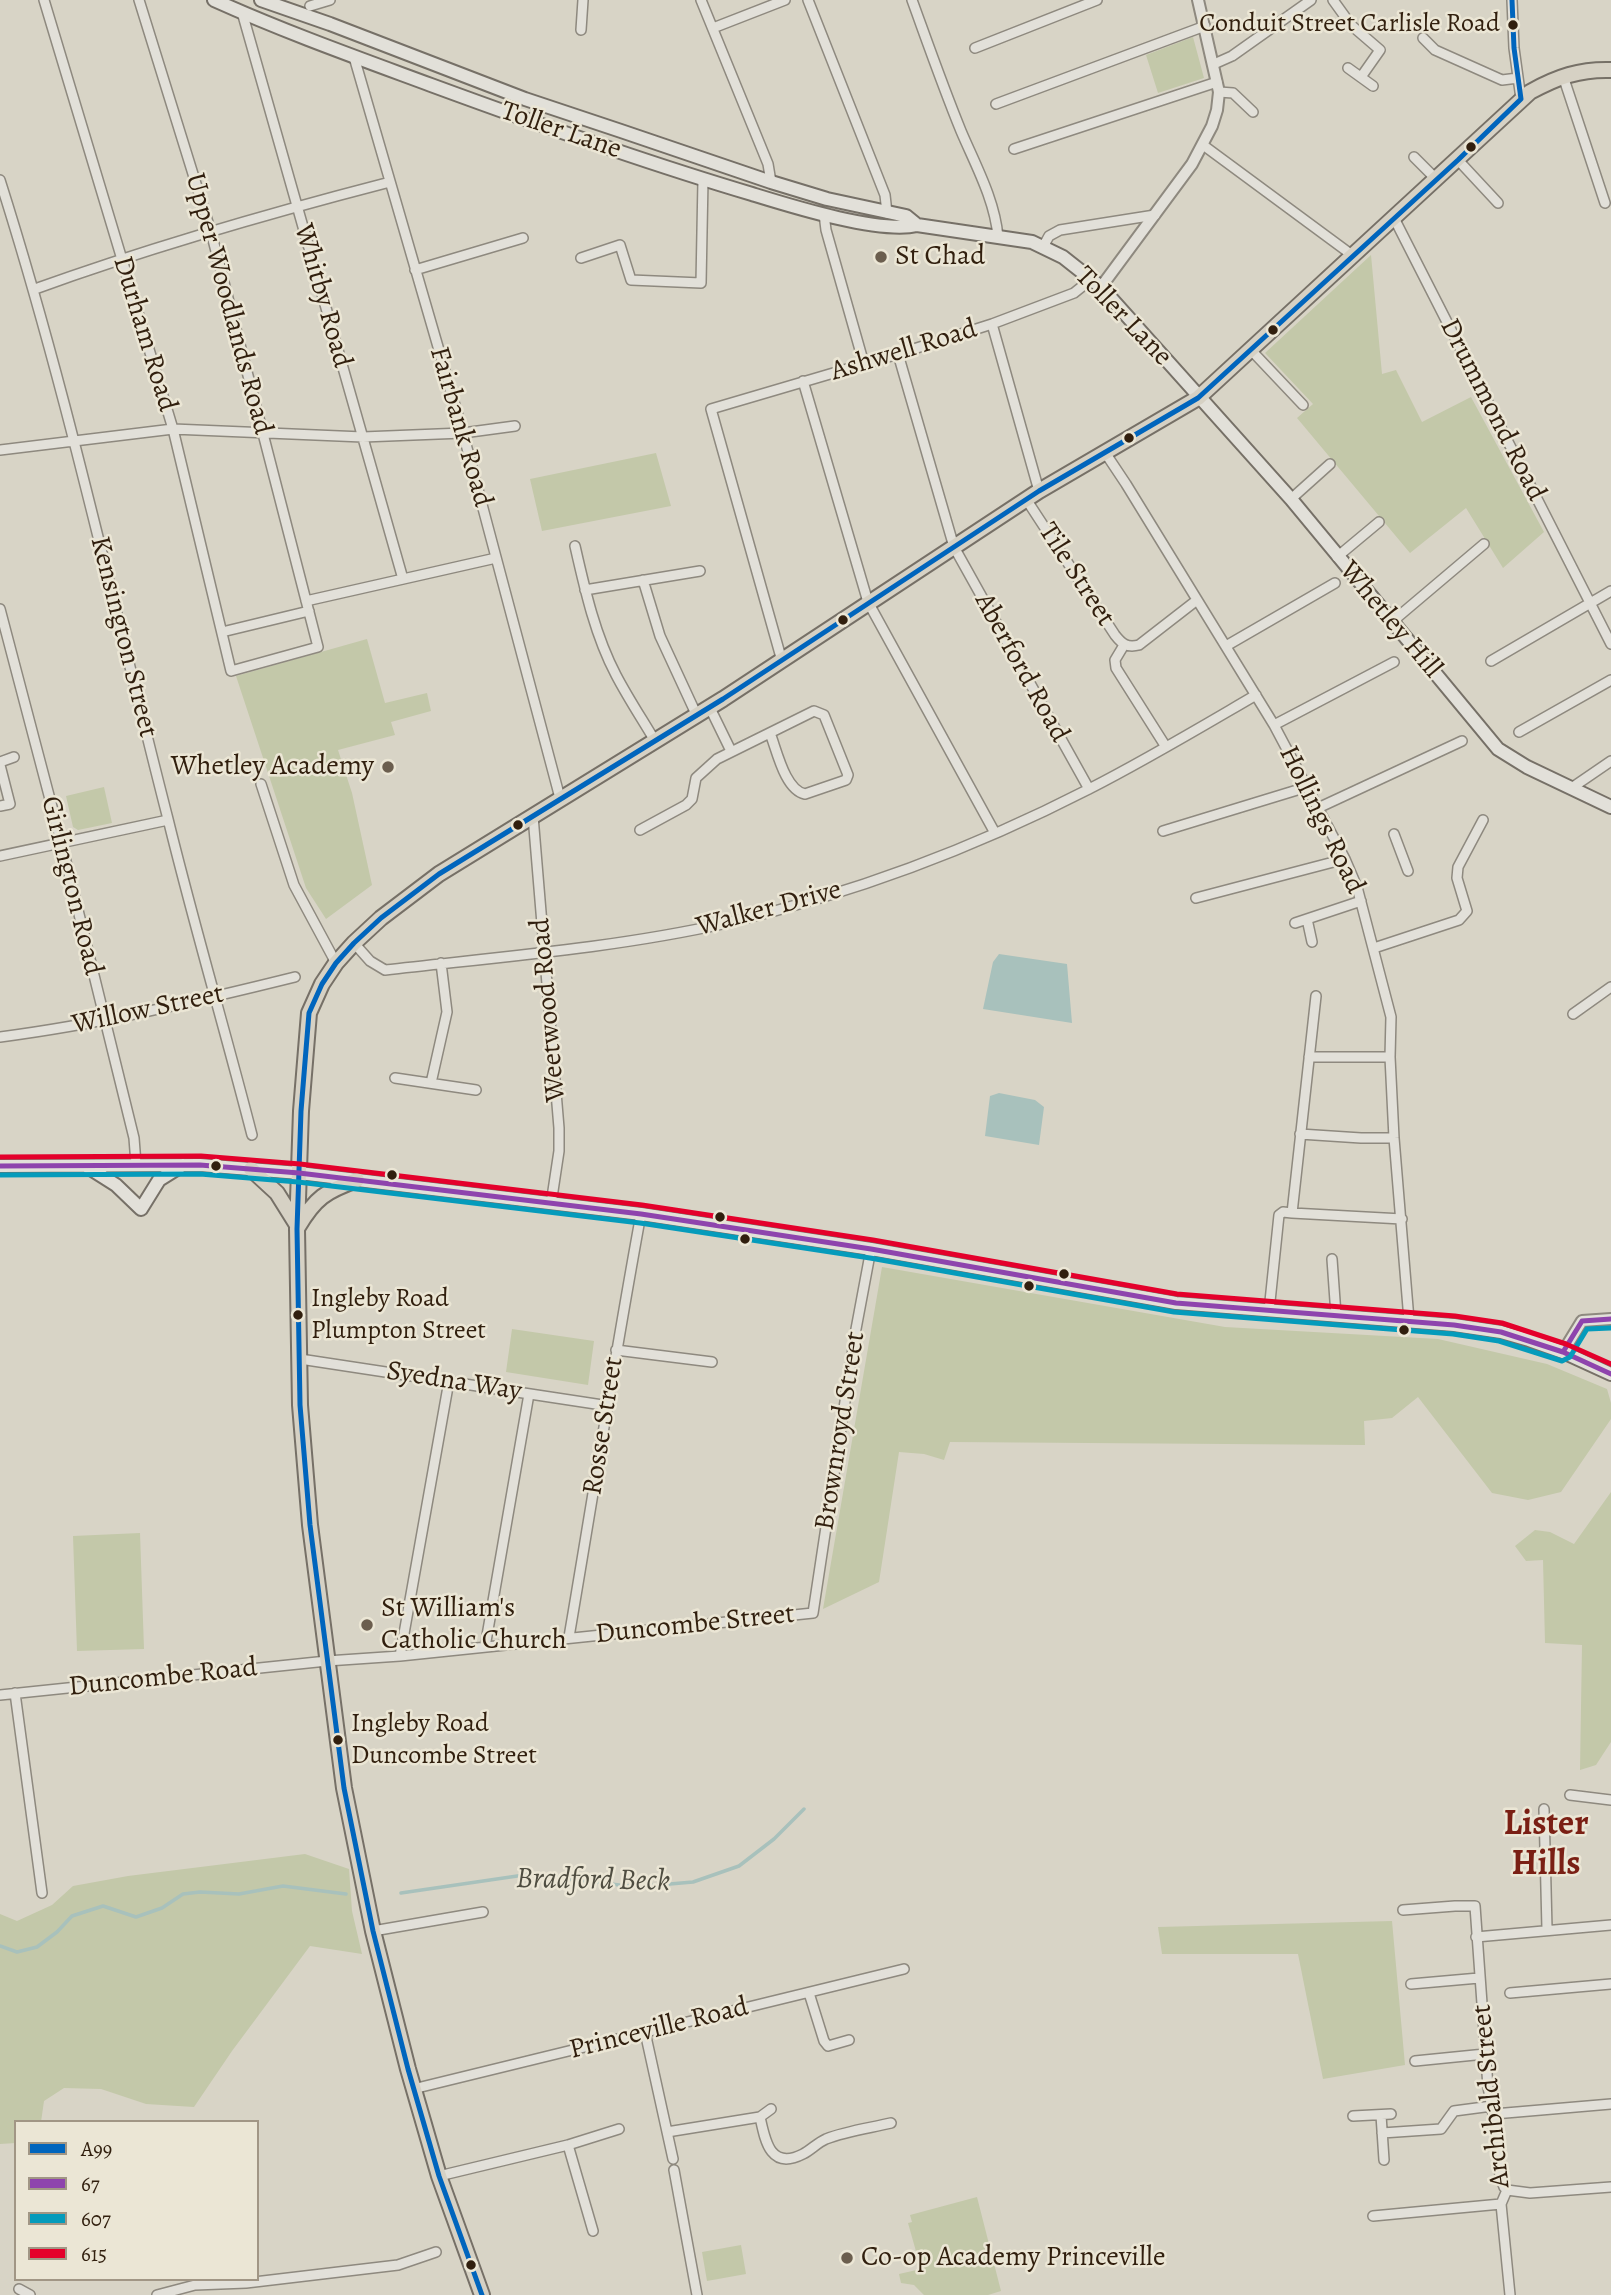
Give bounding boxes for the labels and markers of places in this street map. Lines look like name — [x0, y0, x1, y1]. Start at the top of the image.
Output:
place label: Conduit Street Carlisle Road — [1199, 9, 1500, 41]
marker: Conduit Street Carlisle Road — [1506, 18, 1520, 32]
unlabelled marker — [1464, 140, 1478, 154]
place label: St Chad — [895, 240, 985, 274]
marker: St Chad — [873, 249, 889, 265]
unlabelled marker — [1266, 323, 1280, 337]
unlabelled marker — [1122, 431, 1136, 445]
unlabelled marker — [836, 613, 850, 627]
place label: Whetley Academy — [171, 750, 374, 784]
marker: Whetley Academy — [380, 759, 396, 775]
unlabelled marker — [511, 818, 525, 832]
unlabelled marker — [209, 1159, 223, 1173]
unlabelled marker — [385, 1168, 399, 1182]
unlabelled marker — [713, 1210, 727, 1224]
unlabelled marker — [738, 1232, 752, 1246]
unlabelled marker — [1057, 1267, 1071, 1281]
unlabelled marker — [1022, 1279, 1036, 1293]
place label: Ingleby Road Plumpton Street — [311, 1284, 486, 1346]
marker: Ingleby Road Plumpton Street — [291, 1308, 305, 1322]
unlabelled marker — [1397, 1323, 1411, 1337]
place label: St William's Catholic Church — [381, 1592, 567, 1658]
marker: St William's Catholic Church — [359, 1617, 375, 1633]
place label: Ingleby Road Duncombe Street — [351, 1709, 537, 1770]
marker: Ingleby Road Duncombe Street — [331, 1733, 345, 1747]
place label: Co-op Academy Princeville — [861, 2241, 1165, 2275]
marker: Co-op Academy Princeville — [839, 2250, 855, 2266]
unlabelled marker — [464, 2258, 478, 2272]

